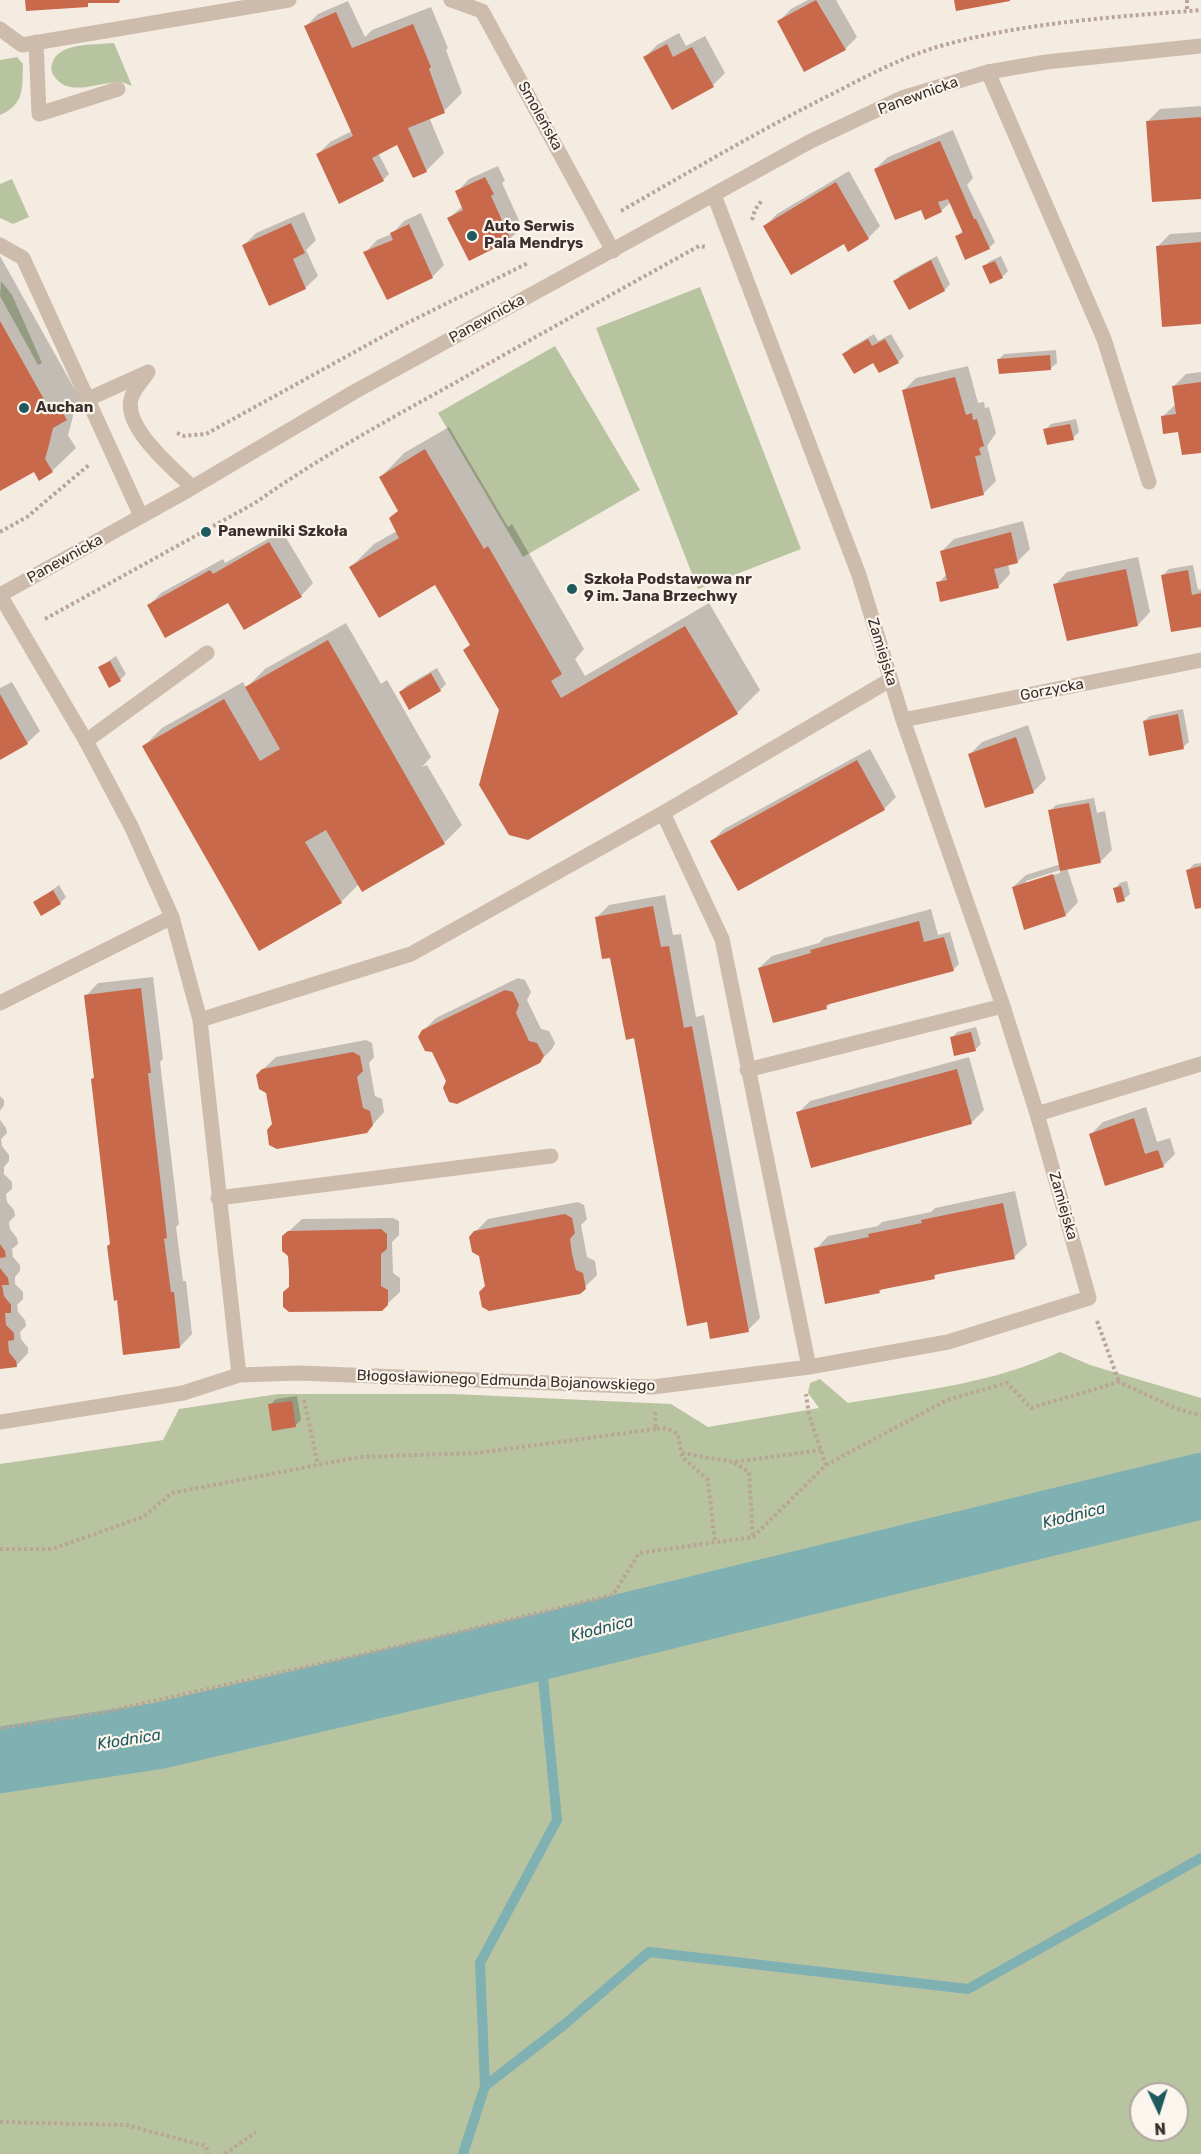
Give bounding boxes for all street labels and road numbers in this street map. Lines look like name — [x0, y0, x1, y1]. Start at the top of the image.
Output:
street label: Panewnicka — [875, 73, 961, 119]
street label: Smoleńska — [514, 78, 566, 154]
street label: Panewnicka — [446, 291, 528, 347]
street label: Panewnicka — [24, 531, 106, 587]
street label: Zamiejska — [863, 616, 901, 688]
street label: Gorzycka — [1019, 675, 1085, 705]
street label: Zamiejska — [1045, 1170, 1081, 1242]
street label: Błogosławionego Edmunda Bojanowskiego — [356, 1367, 656, 1395]

